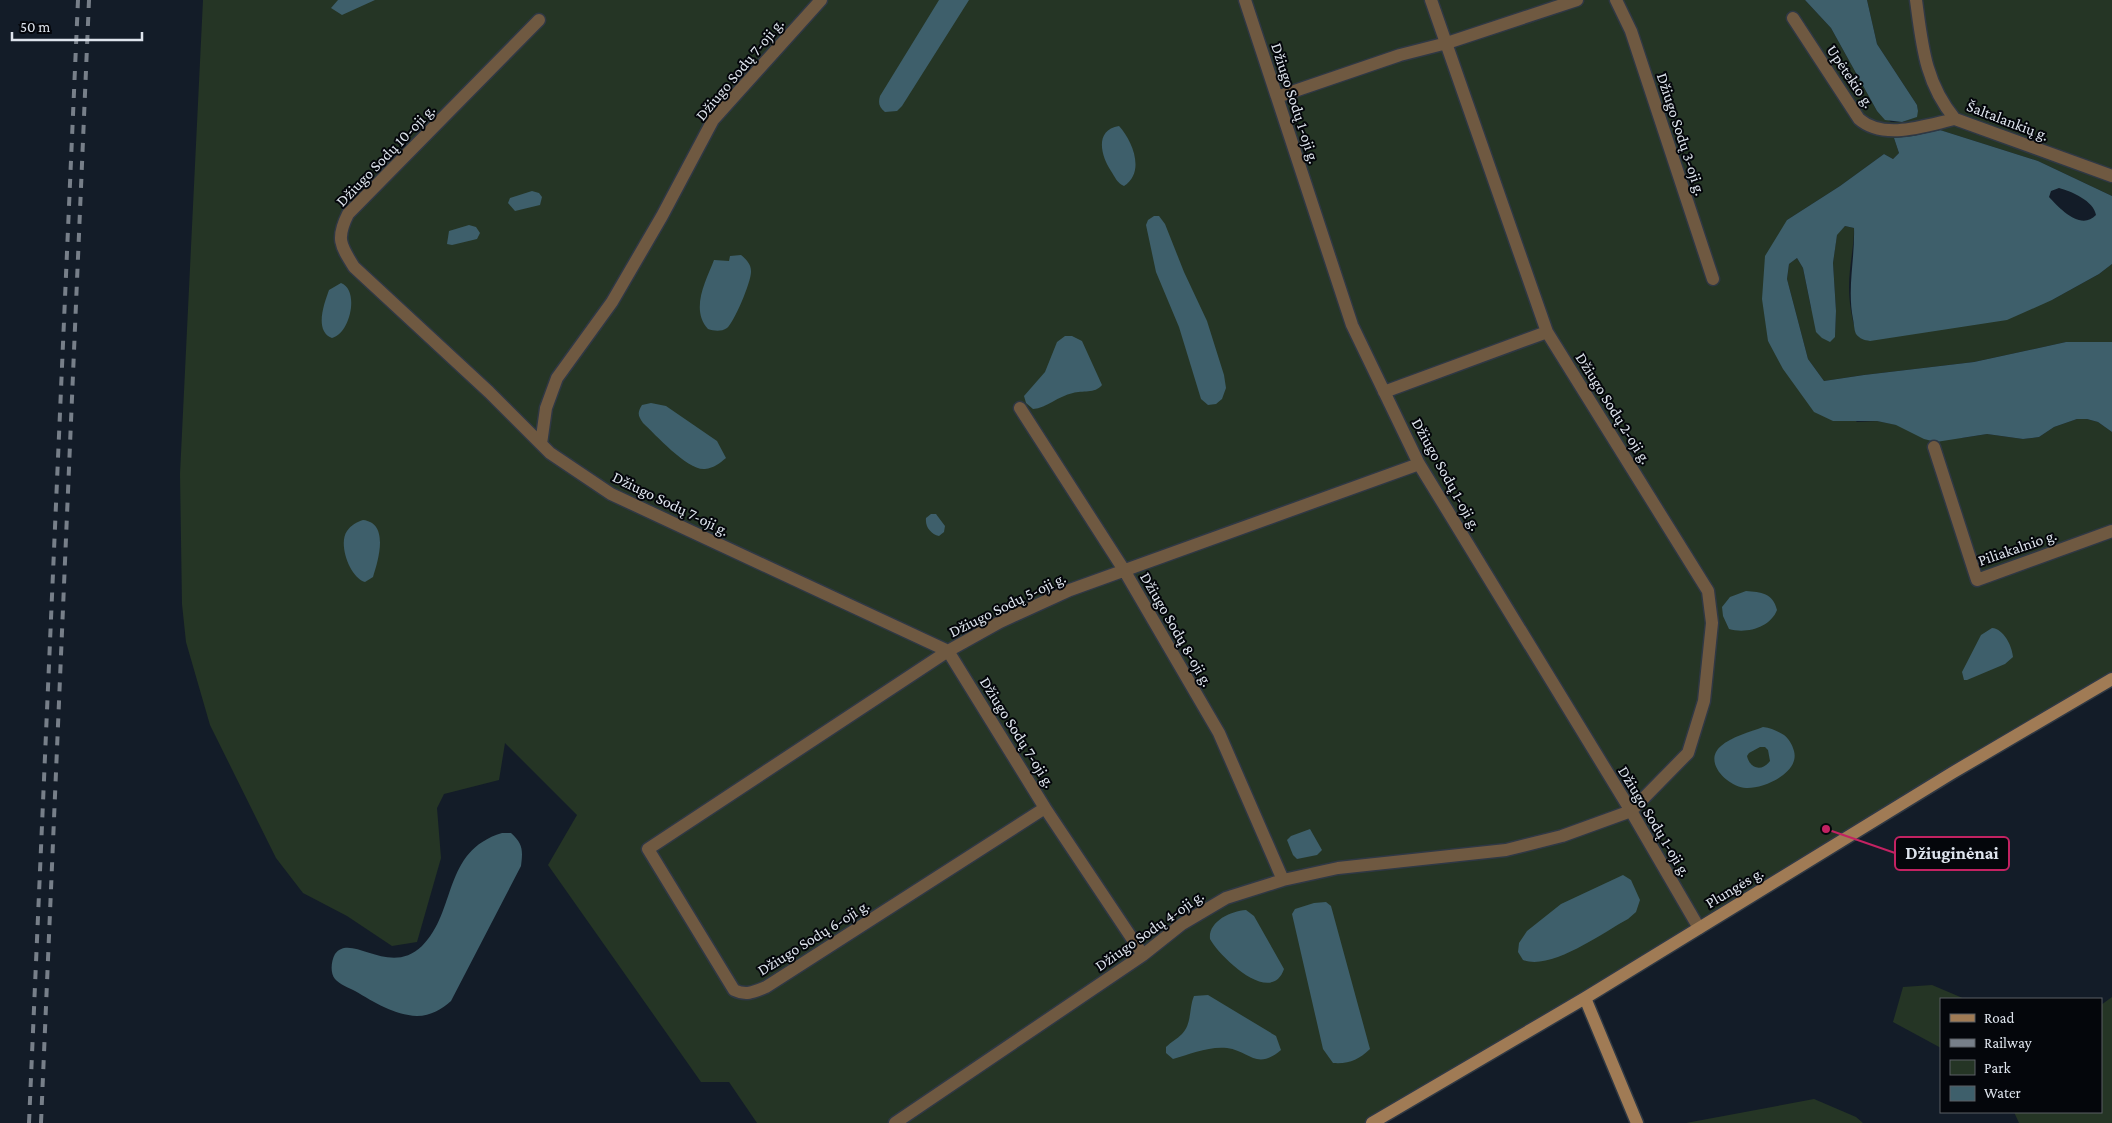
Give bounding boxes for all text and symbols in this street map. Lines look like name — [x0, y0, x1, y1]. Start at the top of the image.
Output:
scale bar — [12, 10, 142, 42]
street label: Džiugo Sodų 7-oji g. — [692, 15, 788, 124]
text: 50 m — [20, 19, 50, 35]
street label: Džiugo Sodų 1-oji g. — [1267, 41, 1323, 166]
street label: Upėtekio g. — [1823, 42, 1878, 111]
street label: Džiugo Sodų 3-oji g. — [1653, 71, 1709, 198]
street label: Šaltalankių g. — [1964, 97, 2051, 145]
street label: Džiugo Sodų 10-oji g. — [332, 101, 439, 210]
street label: Džiugo Sodų 2-oji g. — [1572, 350, 1655, 468]
street label: Džiugo Sodų 1-oji g. — [1408, 415, 1484, 534]
street label: Džiugo Sodų 7-oji g. — [609, 468, 732, 540]
street label: Piliakalnio g. — [1976, 526, 2059, 570]
street label: Džiugo Sodų 5-oji g. — [946, 569, 1069, 641]
street label: Džiugo Sodų 8-oji g. — [1136, 569, 1216, 690]
street label: Džiugo Sodų 7-oji g. — [976, 674, 1059, 791]
street label: Džiugo Sodų 1-oji g. — [1614, 763, 1694, 880]
callout: Džiuginėnai — [1895, 837, 2009, 870]
text: Džiuginėnai — [1905, 843, 2000, 863]
street label: Plungės g. — [1702, 864, 1767, 912]
street label: Džiugo Sodų 4-oji g. — [1092, 887, 1207, 975]
street label: Džiugo Sodų 6-oji g. — [754, 896, 873, 980]
legend — [1940, 998, 2102, 1113]
text: Road — [1984, 1010, 2015, 1026]
text: Railway — [1984, 1035, 2032, 1052]
text: Park — [1984, 1060, 2011, 1076]
text: Water — [1984, 1085, 2021, 1101]

